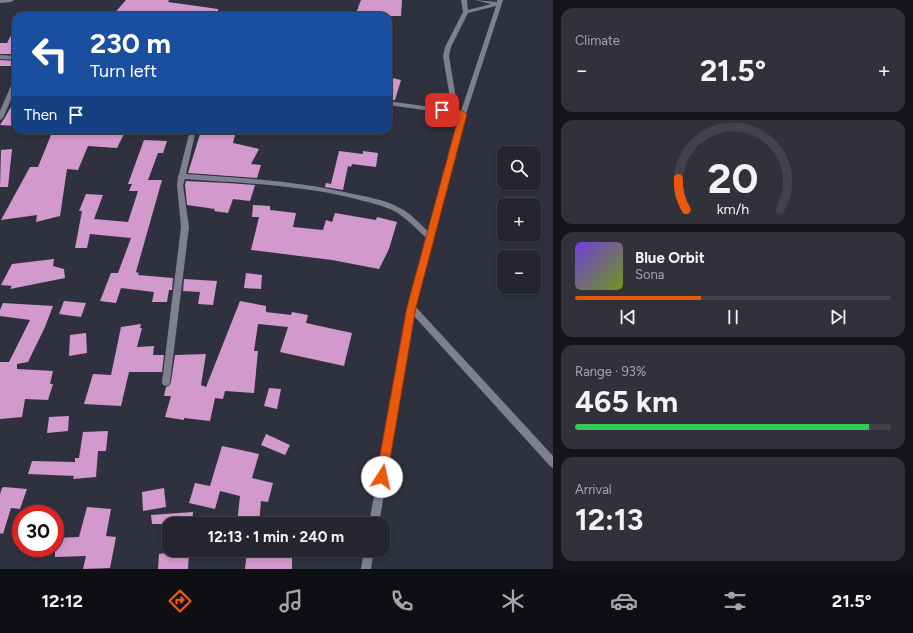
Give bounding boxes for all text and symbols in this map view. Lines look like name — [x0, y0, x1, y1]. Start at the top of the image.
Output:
text: 230 m — [90, 26, 171, 60]
icon: left — [24, 28, 76, 80]
text: Climate — [575, 33, 620, 48]
text: 21.5° — [700, 52, 766, 89]
text: − — [575, 57, 589, 84]
text: + — [877, 57, 891, 84]
text: Turn left — [90, 60, 157, 82]
pin — [425, 93, 459, 127]
icon: arrive — [431, 99, 453, 121]
icon: arrive — [65, 104, 87, 126]
text: Then — [24, 106, 57, 124]
map controls — [497, 146, 541, 294]
button: search — [497, 146, 541, 190]
text: 20 — [707, 153, 759, 203]
button: + — [497, 198, 541, 242]
text: km/h — [717, 200, 749, 218]
text: Blue Orbit — [635, 249, 705, 267]
button: − — [497, 250, 541, 294]
text: Sona — [635, 267, 664, 282]
icon: previous — [617, 306, 639, 328]
icon: pause — [722, 306, 744, 328]
icon: next — [827, 306, 849, 328]
text: Range · 93% — [575, 364, 646, 379]
text: 465 km — [575, 383, 678, 420]
position arrow — [361, 456, 403, 498]
text: Arrival — [575, 482, 612, 497]
text: 12:13 — [575, 501, 643, 538]
speed limit sign: 30 — [12, 505, 64, 557]
text: 12:13 · 1 min · 240 m — [208, 528, 344, 546]
icon: directions — [166, 587, 194, 615]
icon: music — [277, 587, 305, 615]
icon: phone — [388, 587, 416, 615]
icon: climate — [499, 587, 527, 615]
icon: car — [610, 587, 638, 615]
icon: filters — [721, 587, 749, 615]
text: 12:12 — [41, 590, 83, 612]
text: 21.5° — [832, 590, 871, 612]

